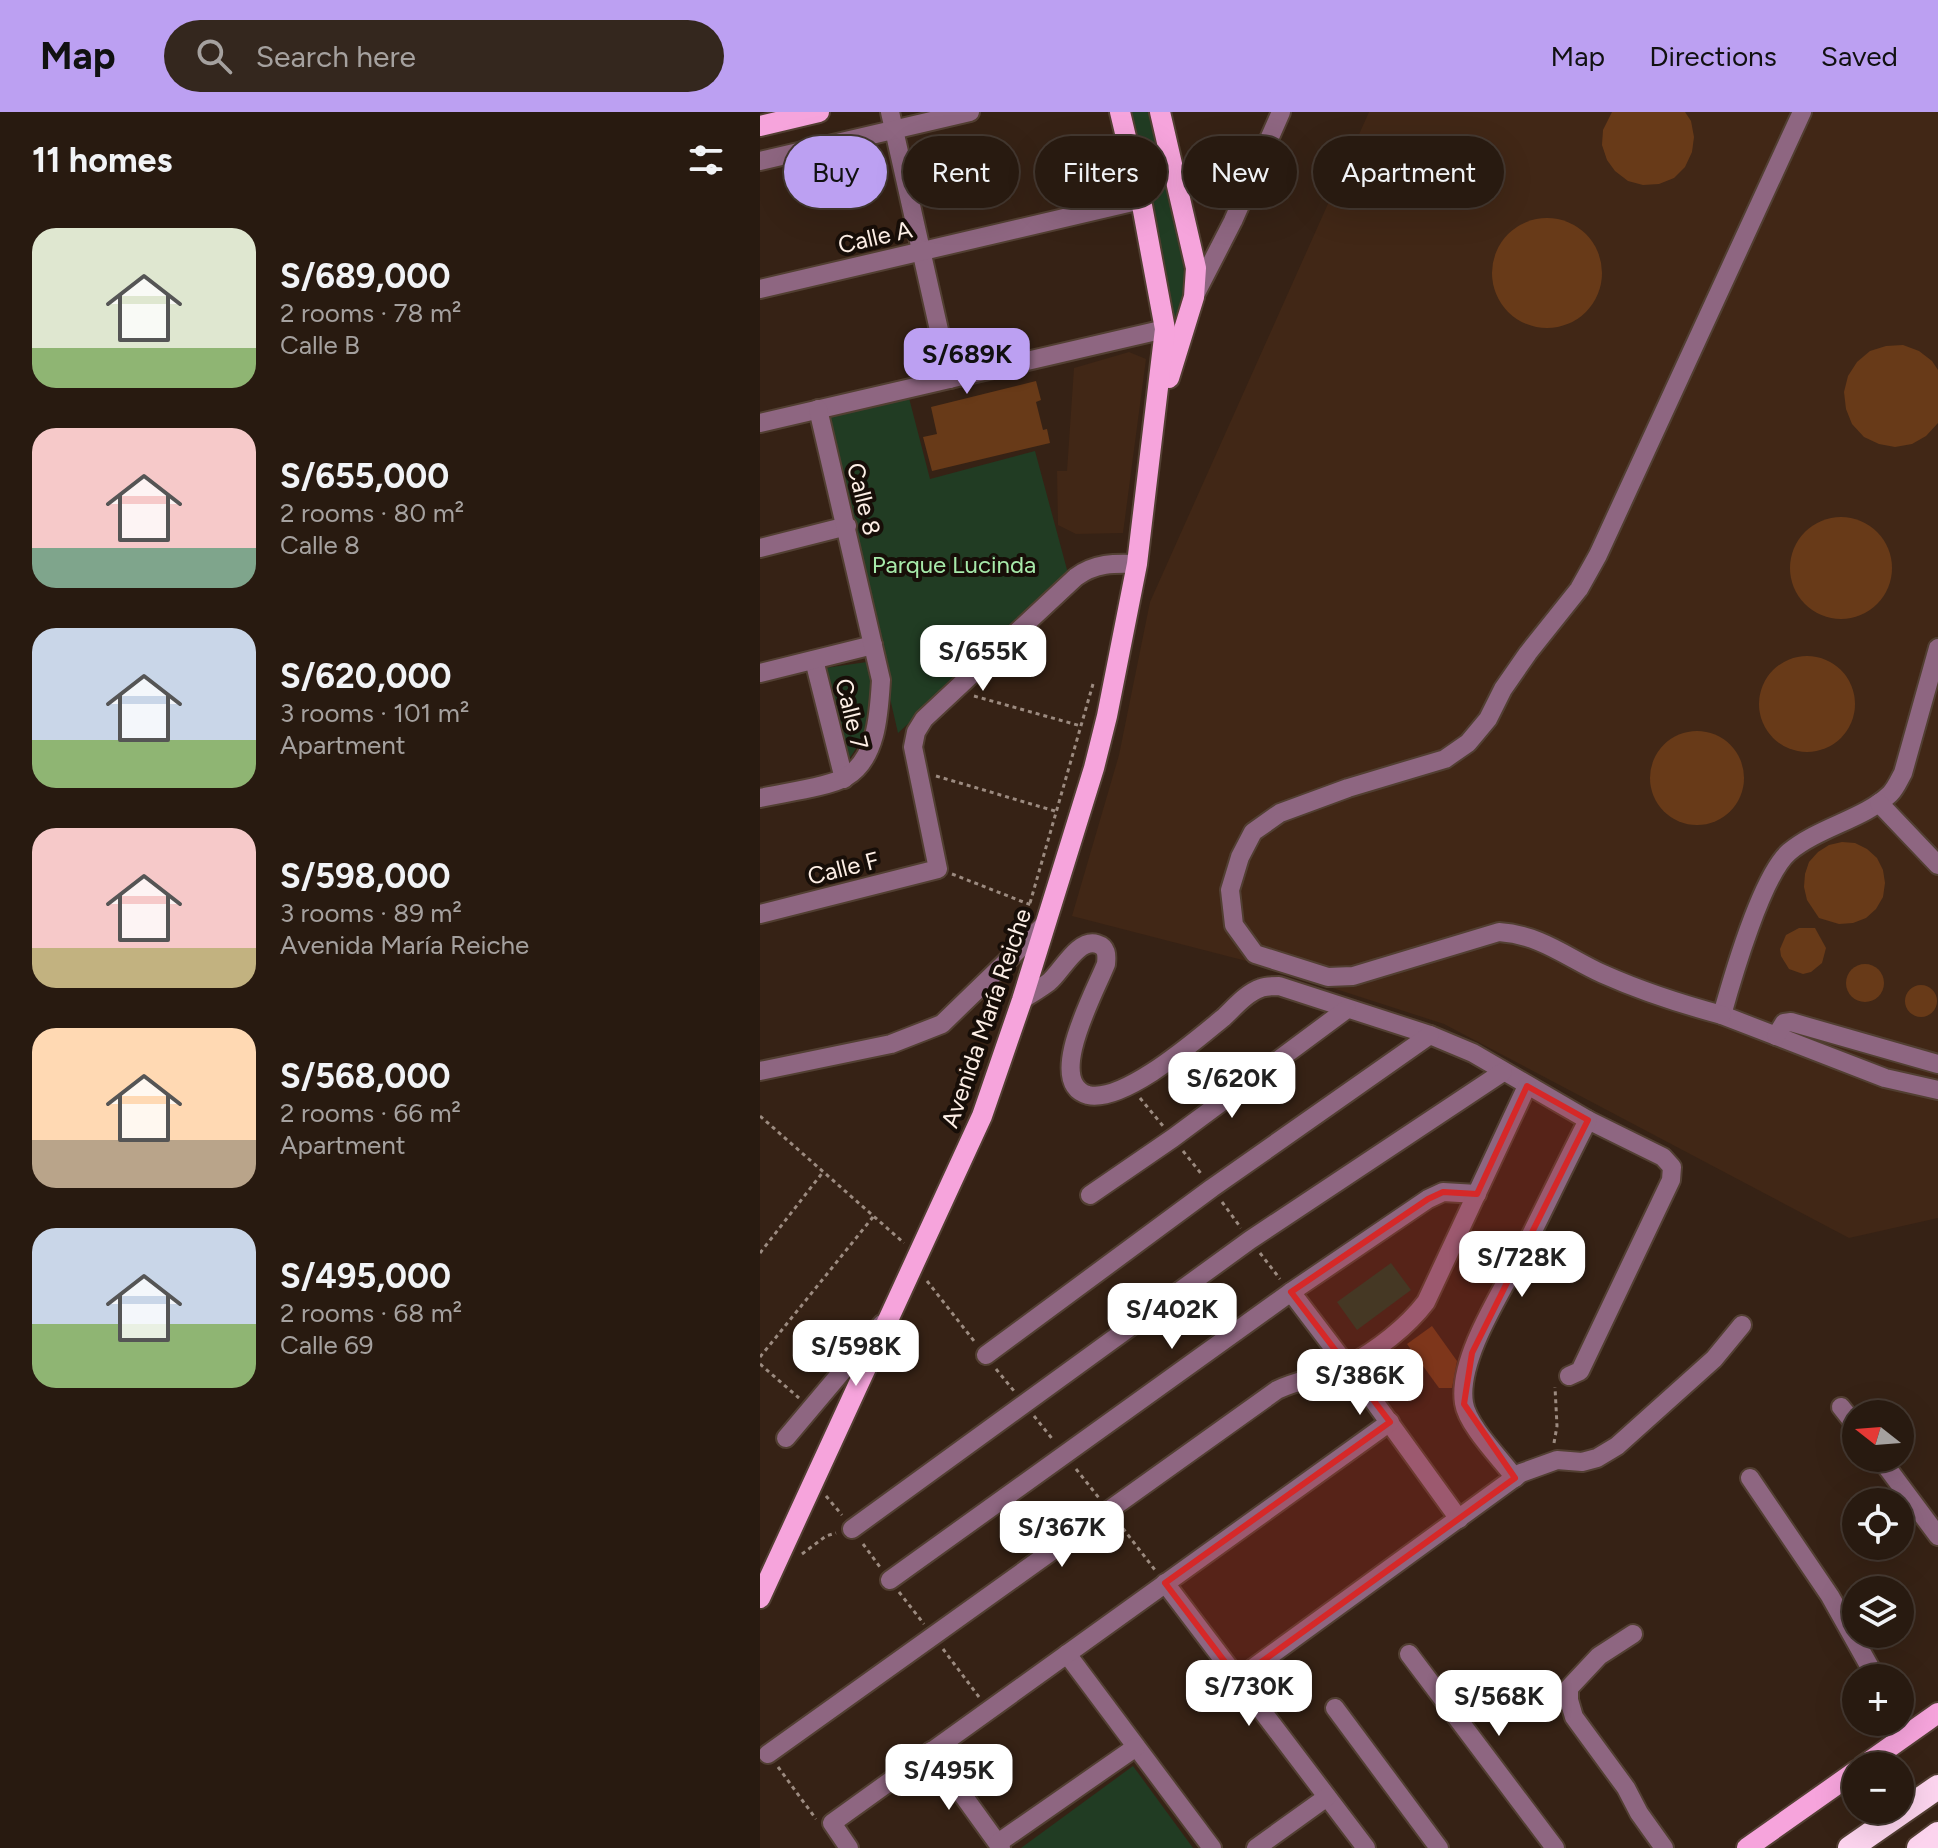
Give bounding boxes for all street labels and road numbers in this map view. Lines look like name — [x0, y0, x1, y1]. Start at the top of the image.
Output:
street label: Calle A — [835, 214, 916, 260]
street label: Calle 8 — [841, 460, 887, 538]
street label: Calle 7 — [829, 676, 875, 753]
street label: Calle F — [804, 845, 882, 891]
street label: Avenida María Reiche — [935, 905, 1037, 1131]

